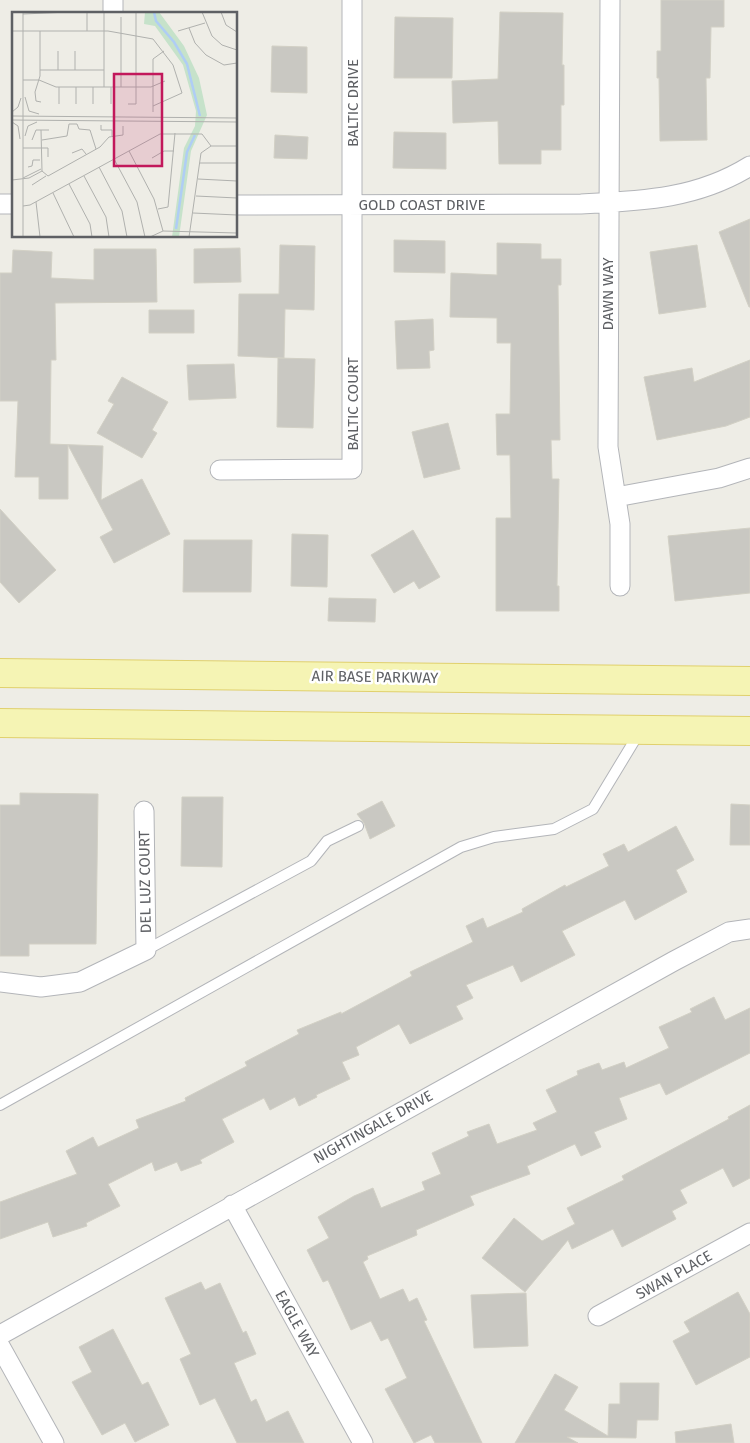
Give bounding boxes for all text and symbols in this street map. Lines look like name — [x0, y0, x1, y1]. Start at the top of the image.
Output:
inset map — [12, 12, 238, 238]
street label: BALTIC DRIVE — [344, 59, 362, 147]
street label: GOLD COAST DRIVE — [359, 196, 485, 214]
street label: DAWN WAY — [599, 257, 617, 331]
street label: BALTIC COURT — [344, 357, 362, 451]
street label: AIR BASE PARKWAY — [311, 667, 439, 687]
street label: DEL LUZ COURT — [135, 830, 155, 934]
street label: NIGHTINGALE DRIVE — [310, 1087, 436, 1167]
street label: SWAN PLACE — [633, 1247, 715, 1303]
street label: EAGLE WAY — [271, 1287, 323, 1361]

